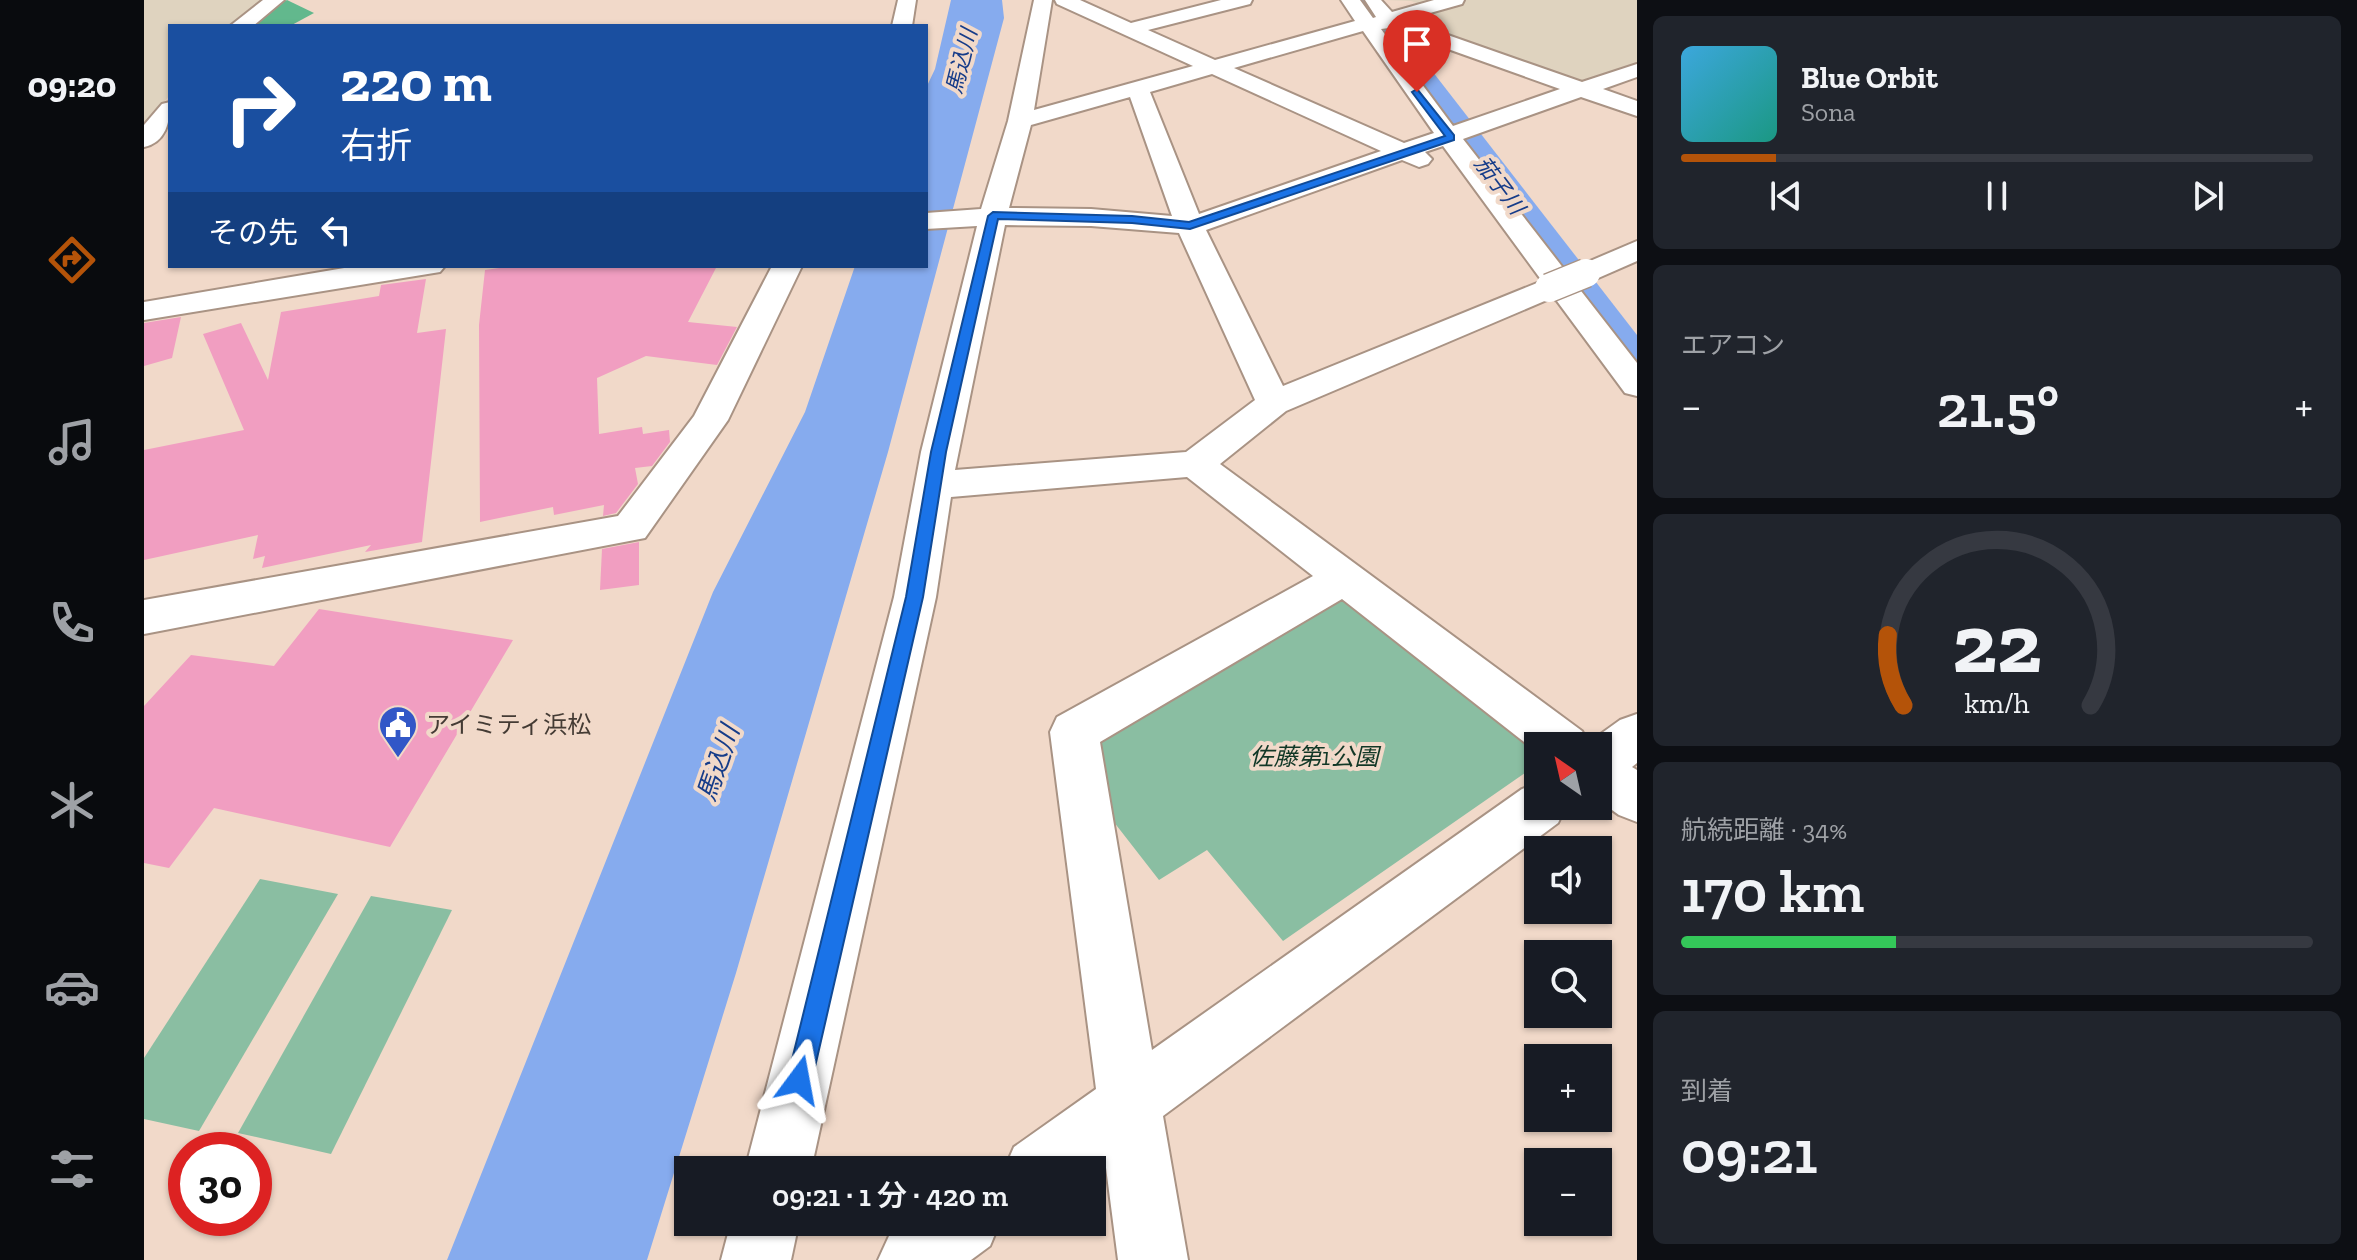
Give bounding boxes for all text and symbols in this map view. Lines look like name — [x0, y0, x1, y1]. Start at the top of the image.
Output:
pin — [1383, 10, 1451, 92]
icon: arrive — [1395, 22, 1439, 66]
water label: 馬込川 — [940, 24, 983, 96]
text: 220 m — [340, 48, 492, 115]
icon: right — [208, 56, 312, 160]
text: Blue Orbit — [1801, 60, 1938, 96]
text: 09:20 — [28, 63, 117, 106]
text: Sona — [1801, 96, 1856, 128]
text: 右折 — [340, 124, 412, 167]
water label: 茄子川 — [1469, 151, 1531, 221]
icon: previous — [1764, 174, 1808, 218]
icon: pause — [1975, 174, 2019, 218]
icon: next — [2186, 174, 2230, 218]
icon: left — [314, 208, 358, 252]
text: その先 — [208, 215, 298, 251]
icon: directions — [44, 232, 100, 288]
text: エアコン — [1681, 329, 1785, 361]
text: 21.5° — [1937, 370, 2059, 442]
text: − — [1681, 379, 1702, 432]
text: + — [2294, 379, 2313, 432]
icon: music — [44, 414, 100, 470]
text: 22 — [1952, 593, 2042, 693]
icon: phone — [44, 595, 100, 651]
text: km/h — [1964, 686, 2030, 720]
public building icon: アイミティ浜松 — [377, 704, 419, 759]
place label: アイミティ浜松 — [426, 710, 591, 739]
water label: 馬込川 — [690, 718, 747, 805]
north arrow — [1524, 732, 1612, 820]
map controls — [1524, 732, 1612, 1236]
park label: 佐藤第1公園 — [1250, 742, 1381, 771]
icon: climate — [44, 777, 100, 833]
text: 航続距離 · 34% — [1681, 814, 1847, 846]
button: sound — [1524, 836, 1612, 924]
text: 170 km — [1681, 855, 1864, 927]
button: search — [1524, 940, 1612, 1028]
icon: car — [44, 959, 100, 1015]
position arrow — [757, 1038, 841, 1122]
button: + — [1524, 1044, 1612, 1132]
text: 到着 — [1681, 1075, 1733, 1107]
text: 09:21 — [1681, 1116, 1818, 1188]
speed limit sign: 30 — [168, 1132, 272, 1236]
icon: filters — [44, 1141, 100, 1197]
button: − — [1524, 1148, 1612, 1236]
text: 09:21 · 1 分 · 420 m — [772, 1178, 1008, 1214]

